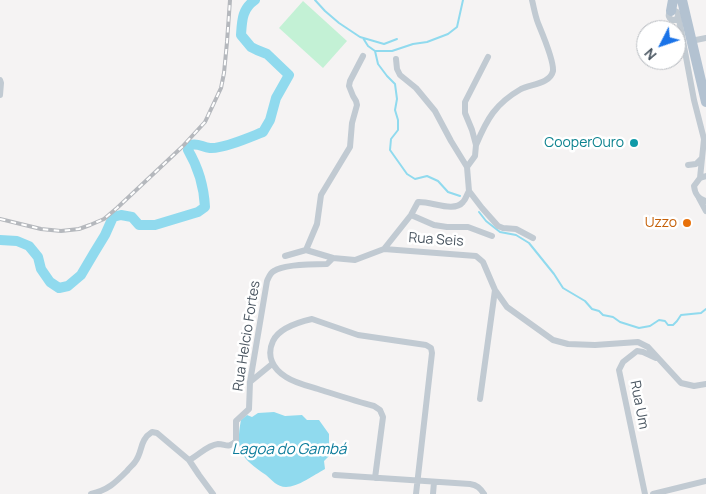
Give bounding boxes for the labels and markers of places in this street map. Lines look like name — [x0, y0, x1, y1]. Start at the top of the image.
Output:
place label: CooperOuro — [544, 135, 624, 151]
marker: CooperOuro — [628, 137, 640, 149]
place label: Uzzo — [645, 215, 677, 231]
marker: Uzzo — [681, 217, 693, 229]

